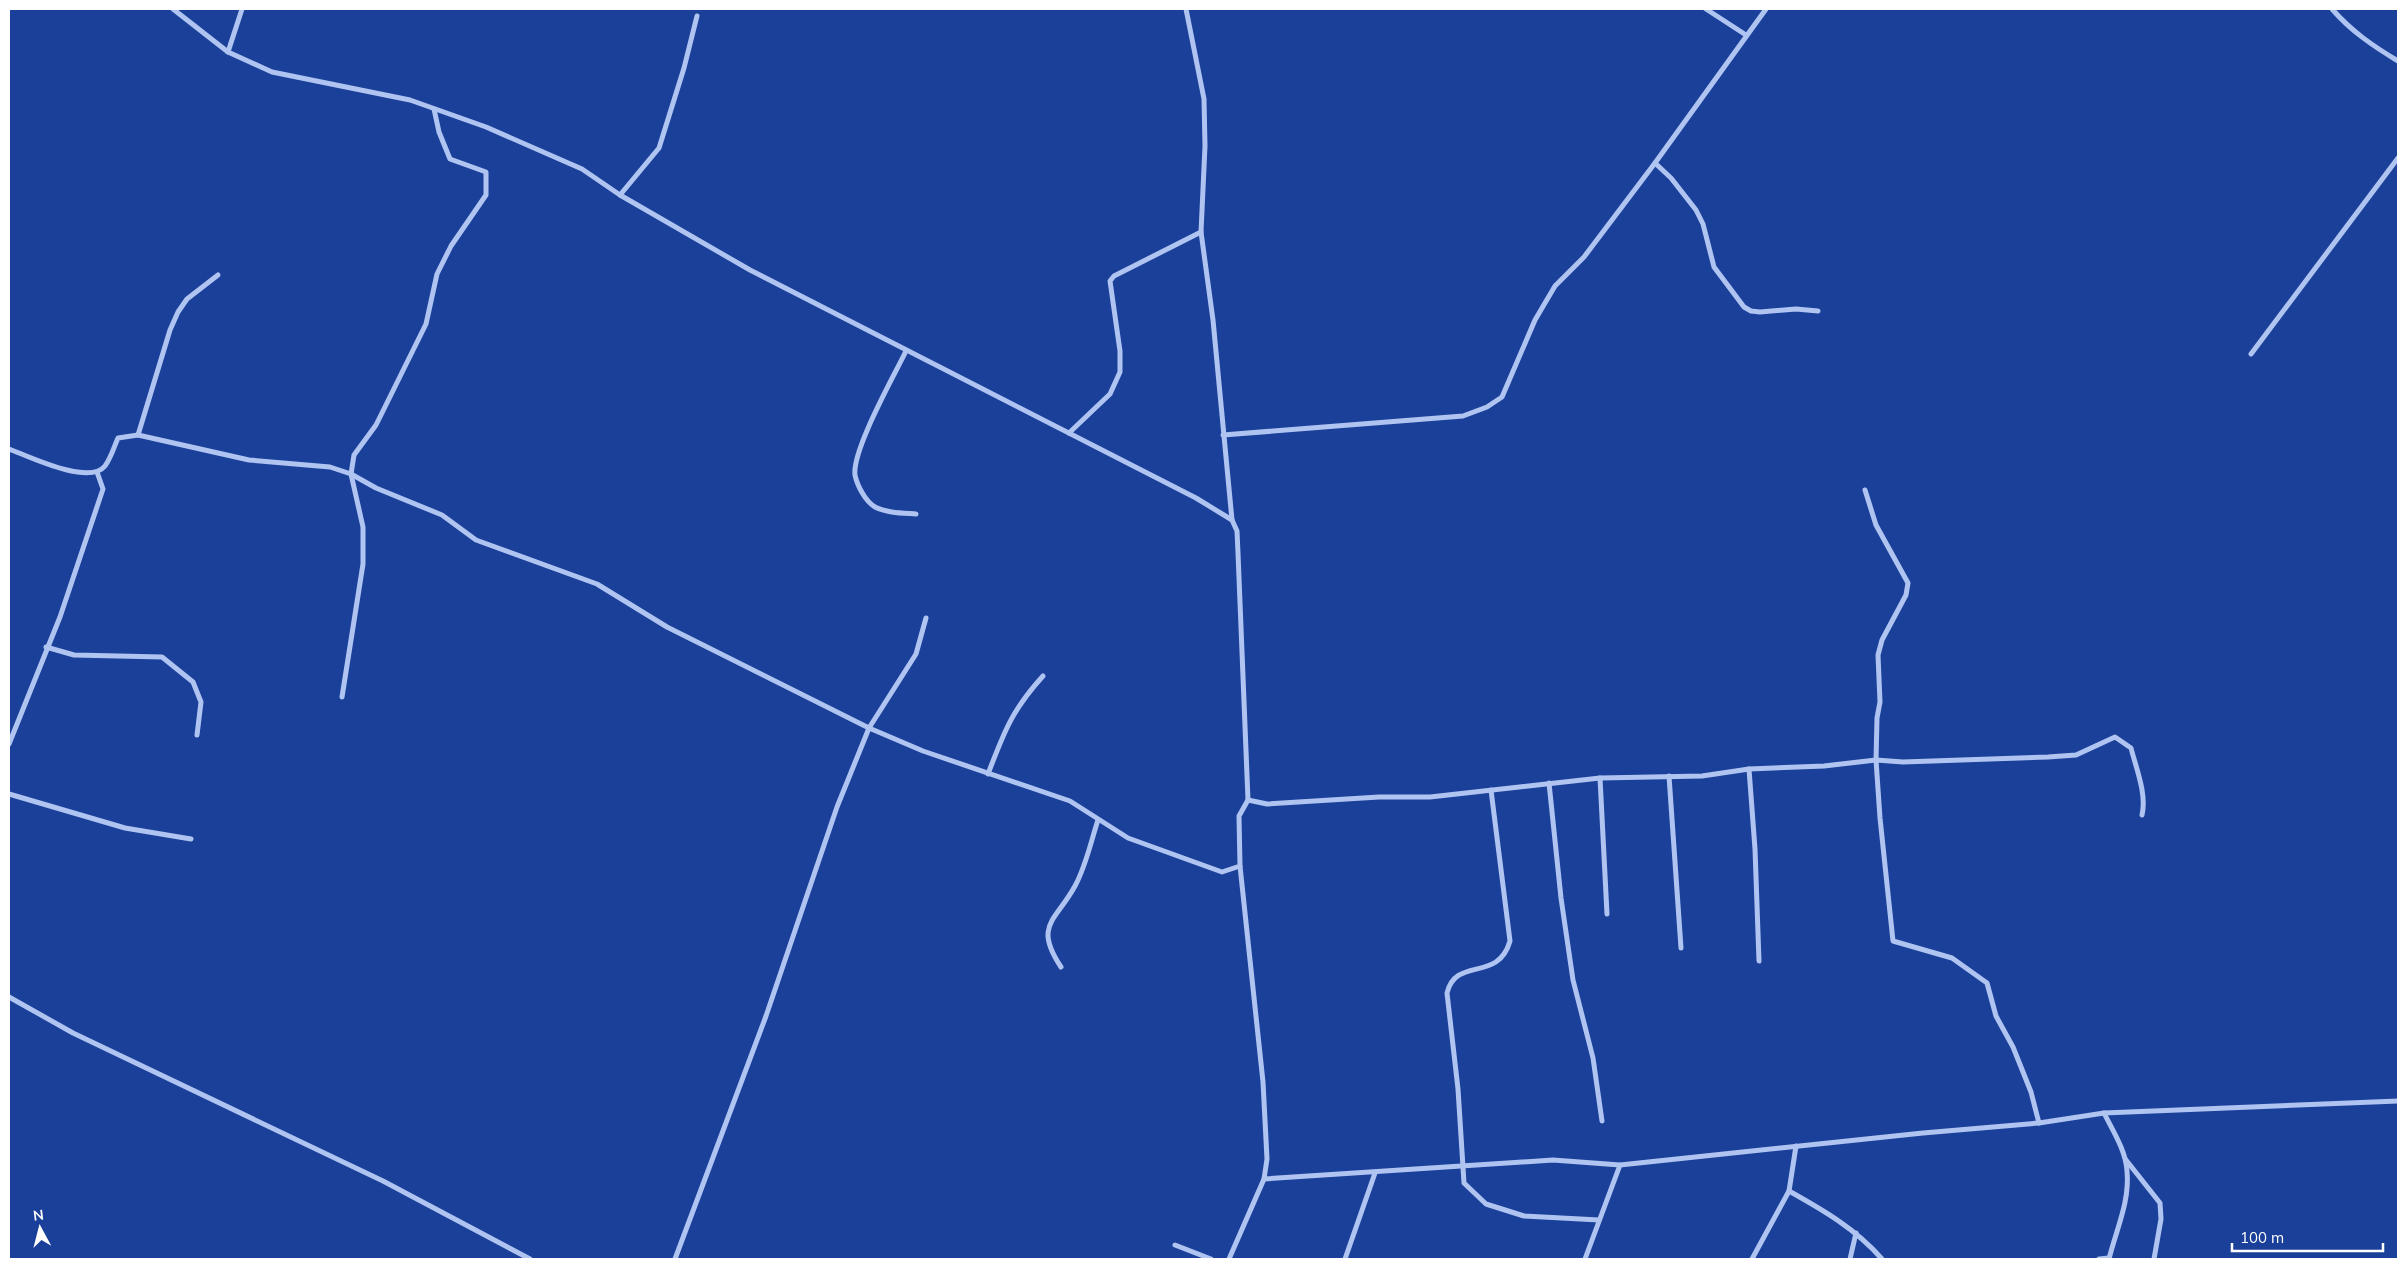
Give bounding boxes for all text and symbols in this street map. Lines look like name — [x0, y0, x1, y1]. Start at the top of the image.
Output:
north arrow — [15, 1203, 65, 1253]
text: N — [32, 1206, 45, 1225]
scale bar — [2232, 1220, 2383, 1252]
text: 100 m — [2240, 1228, 2284, 1247]

